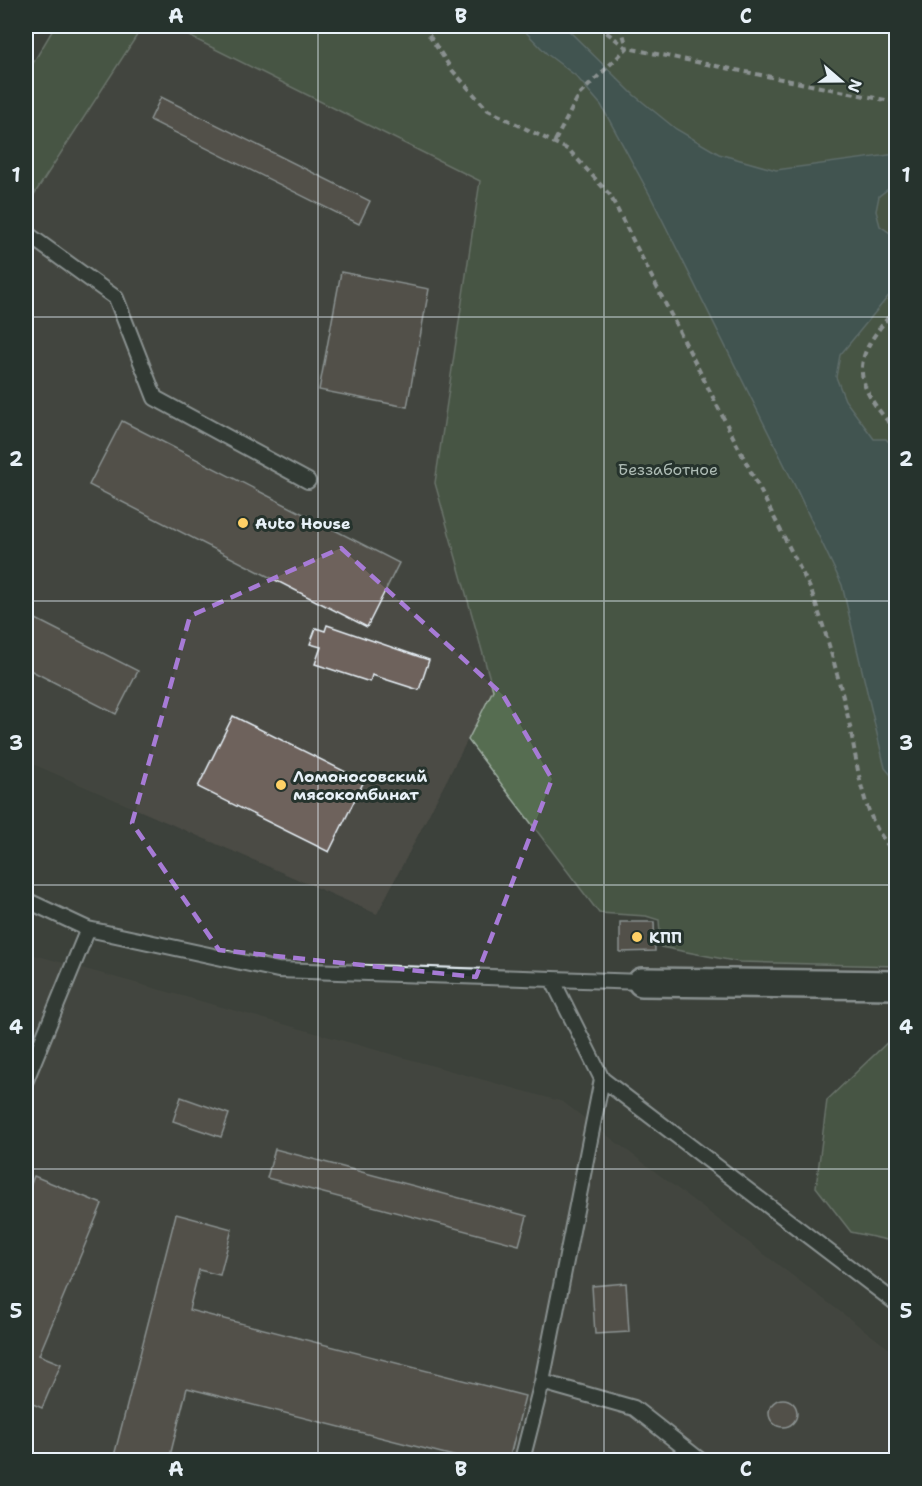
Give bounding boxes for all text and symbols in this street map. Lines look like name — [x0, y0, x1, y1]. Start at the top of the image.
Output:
text: A — [168, 3, 184, 29]
text: B — [455, 3, 467, 29]
text: C — [740, 3, 752, 29]
north arrow — [811, 51, 871, 111]
text: N — [843, 76, 867, 96]
text: 1 — [11, 162, 21, 188]
text: 1 — [901, 162, 911, 188]
text: 2 — [9, 446, 23, 472]
text: 2 — [899, 446, 913, 472]
park label: Беззаботное — [618, 459, 718, 480]
place label: Auto House — [255, 513, 351, 534]
marker: Auto House — [236, 516, 250, 530]
text: 3 — [9, 730, 23, 756]
text: 3 — [899, 730, 913, 756]
place label: Ломоносовский мясокомбинат — [293, 766, 427, 805]
marker: Ломоносовский мясокомбинат — [274, 778, 288, 792]
place label: КПП — [649, 927, 682, 948]
marker: КПП — [630, 930, 644, 944]
text: 4 — [9, 1014, 23, 1040]
text: 4 — [899, 1014, 913, 1040]
text: 5 — [10, 1298, 22, 1324]
text: 5 — [900, 1298, 912, 1324]
text: A — [168, 1456, 184, 1482]
text: B — [455, 1456, 467, 1482]
text: C — [740, 1456, 752, 1482]

